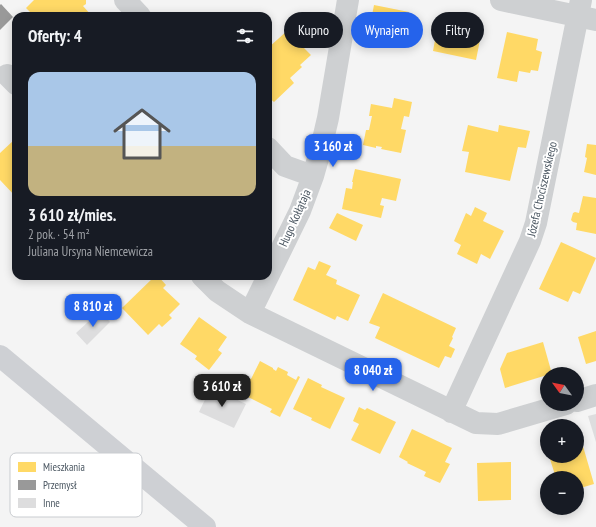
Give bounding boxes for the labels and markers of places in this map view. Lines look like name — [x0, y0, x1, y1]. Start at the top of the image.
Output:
pin: 3 160 zł — [292, 134, 374, 168]
pin: 8 810 zł — [52, 294, 134, 328]
pin: 8 040 zł — [332, 358, 414, 392]
pin: 3 610 zł — [181, 374, 263, 408]

